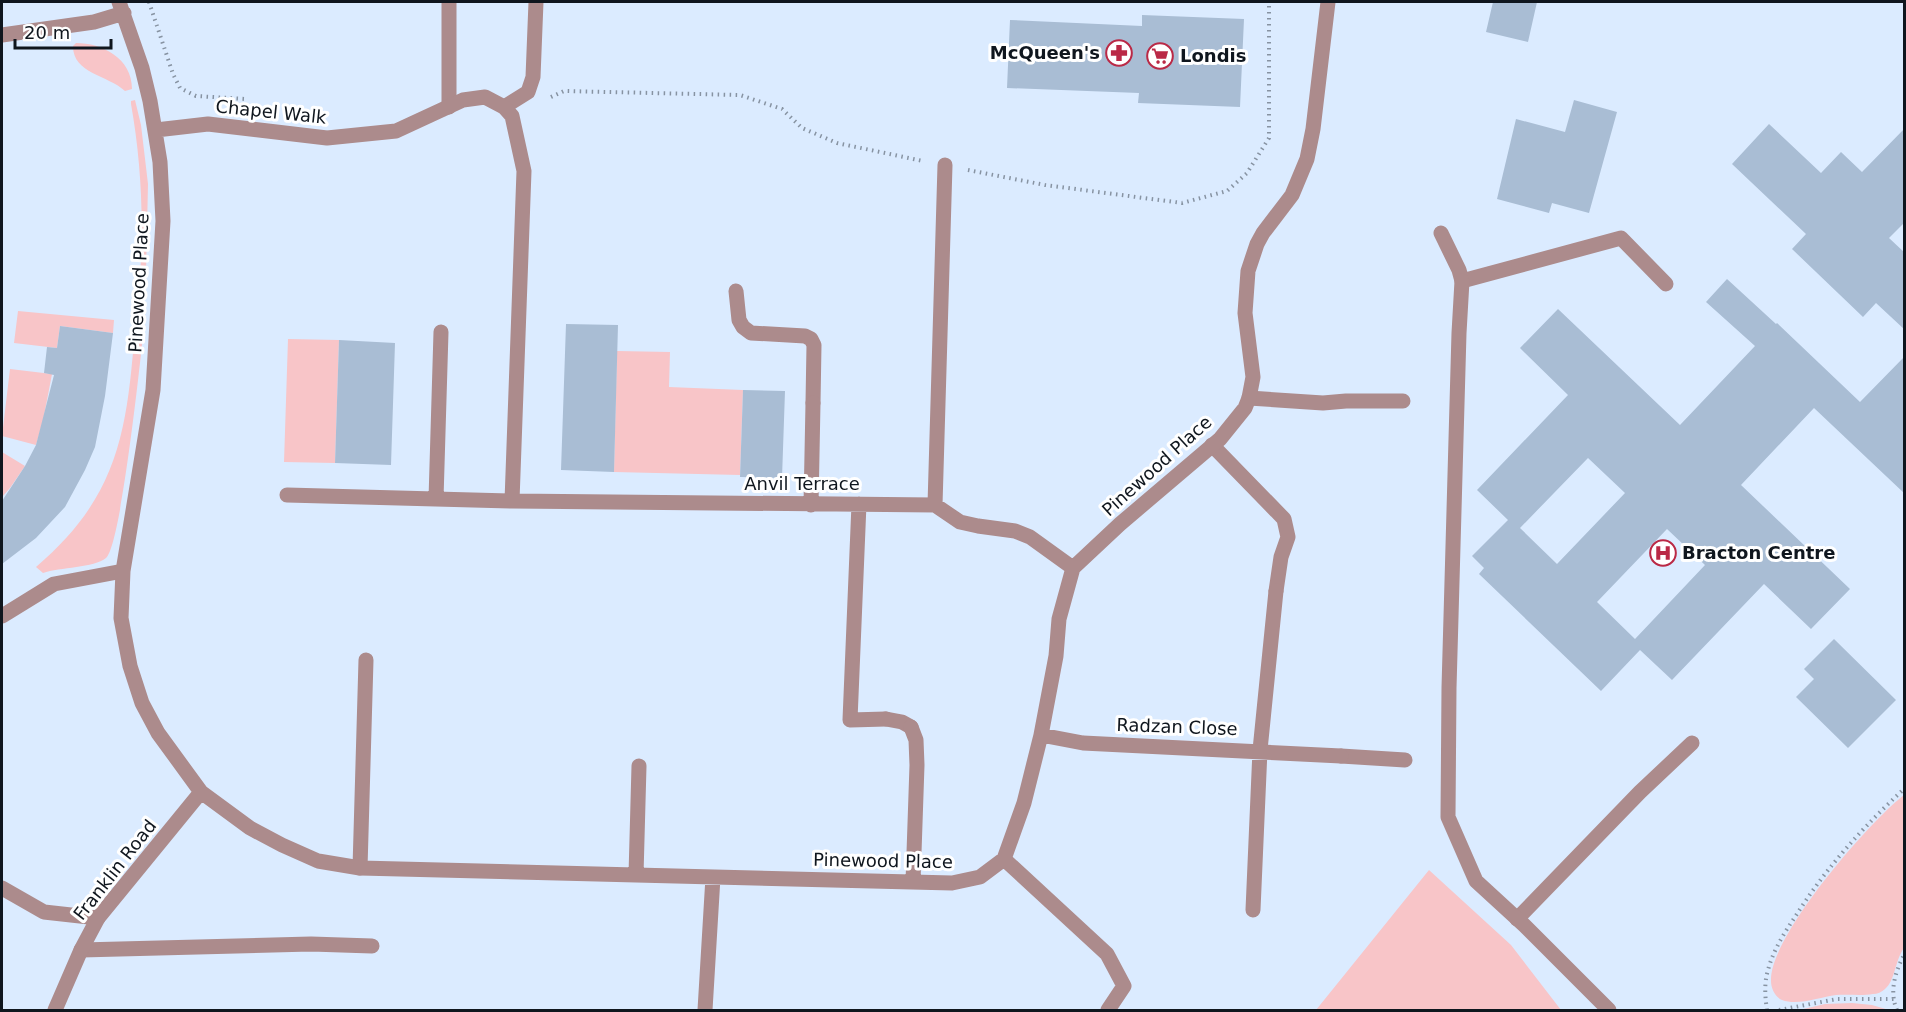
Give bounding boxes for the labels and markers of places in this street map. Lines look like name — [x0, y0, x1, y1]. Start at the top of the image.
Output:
pharmacy icon: McQueen's — [1104, 38, 1134, 68]
supermarket icon: Londis — [1145, 41, 1175, 71]
place label: McQueen's — [990, 42, 1100, 63]
place label: Londis — [1180, 45, 1246, 66]
hospital icon: Bracton Centre — [1648, 538, 1678, 568]
place label: Bracton Centre — [1682, 542, 1835, 563]

